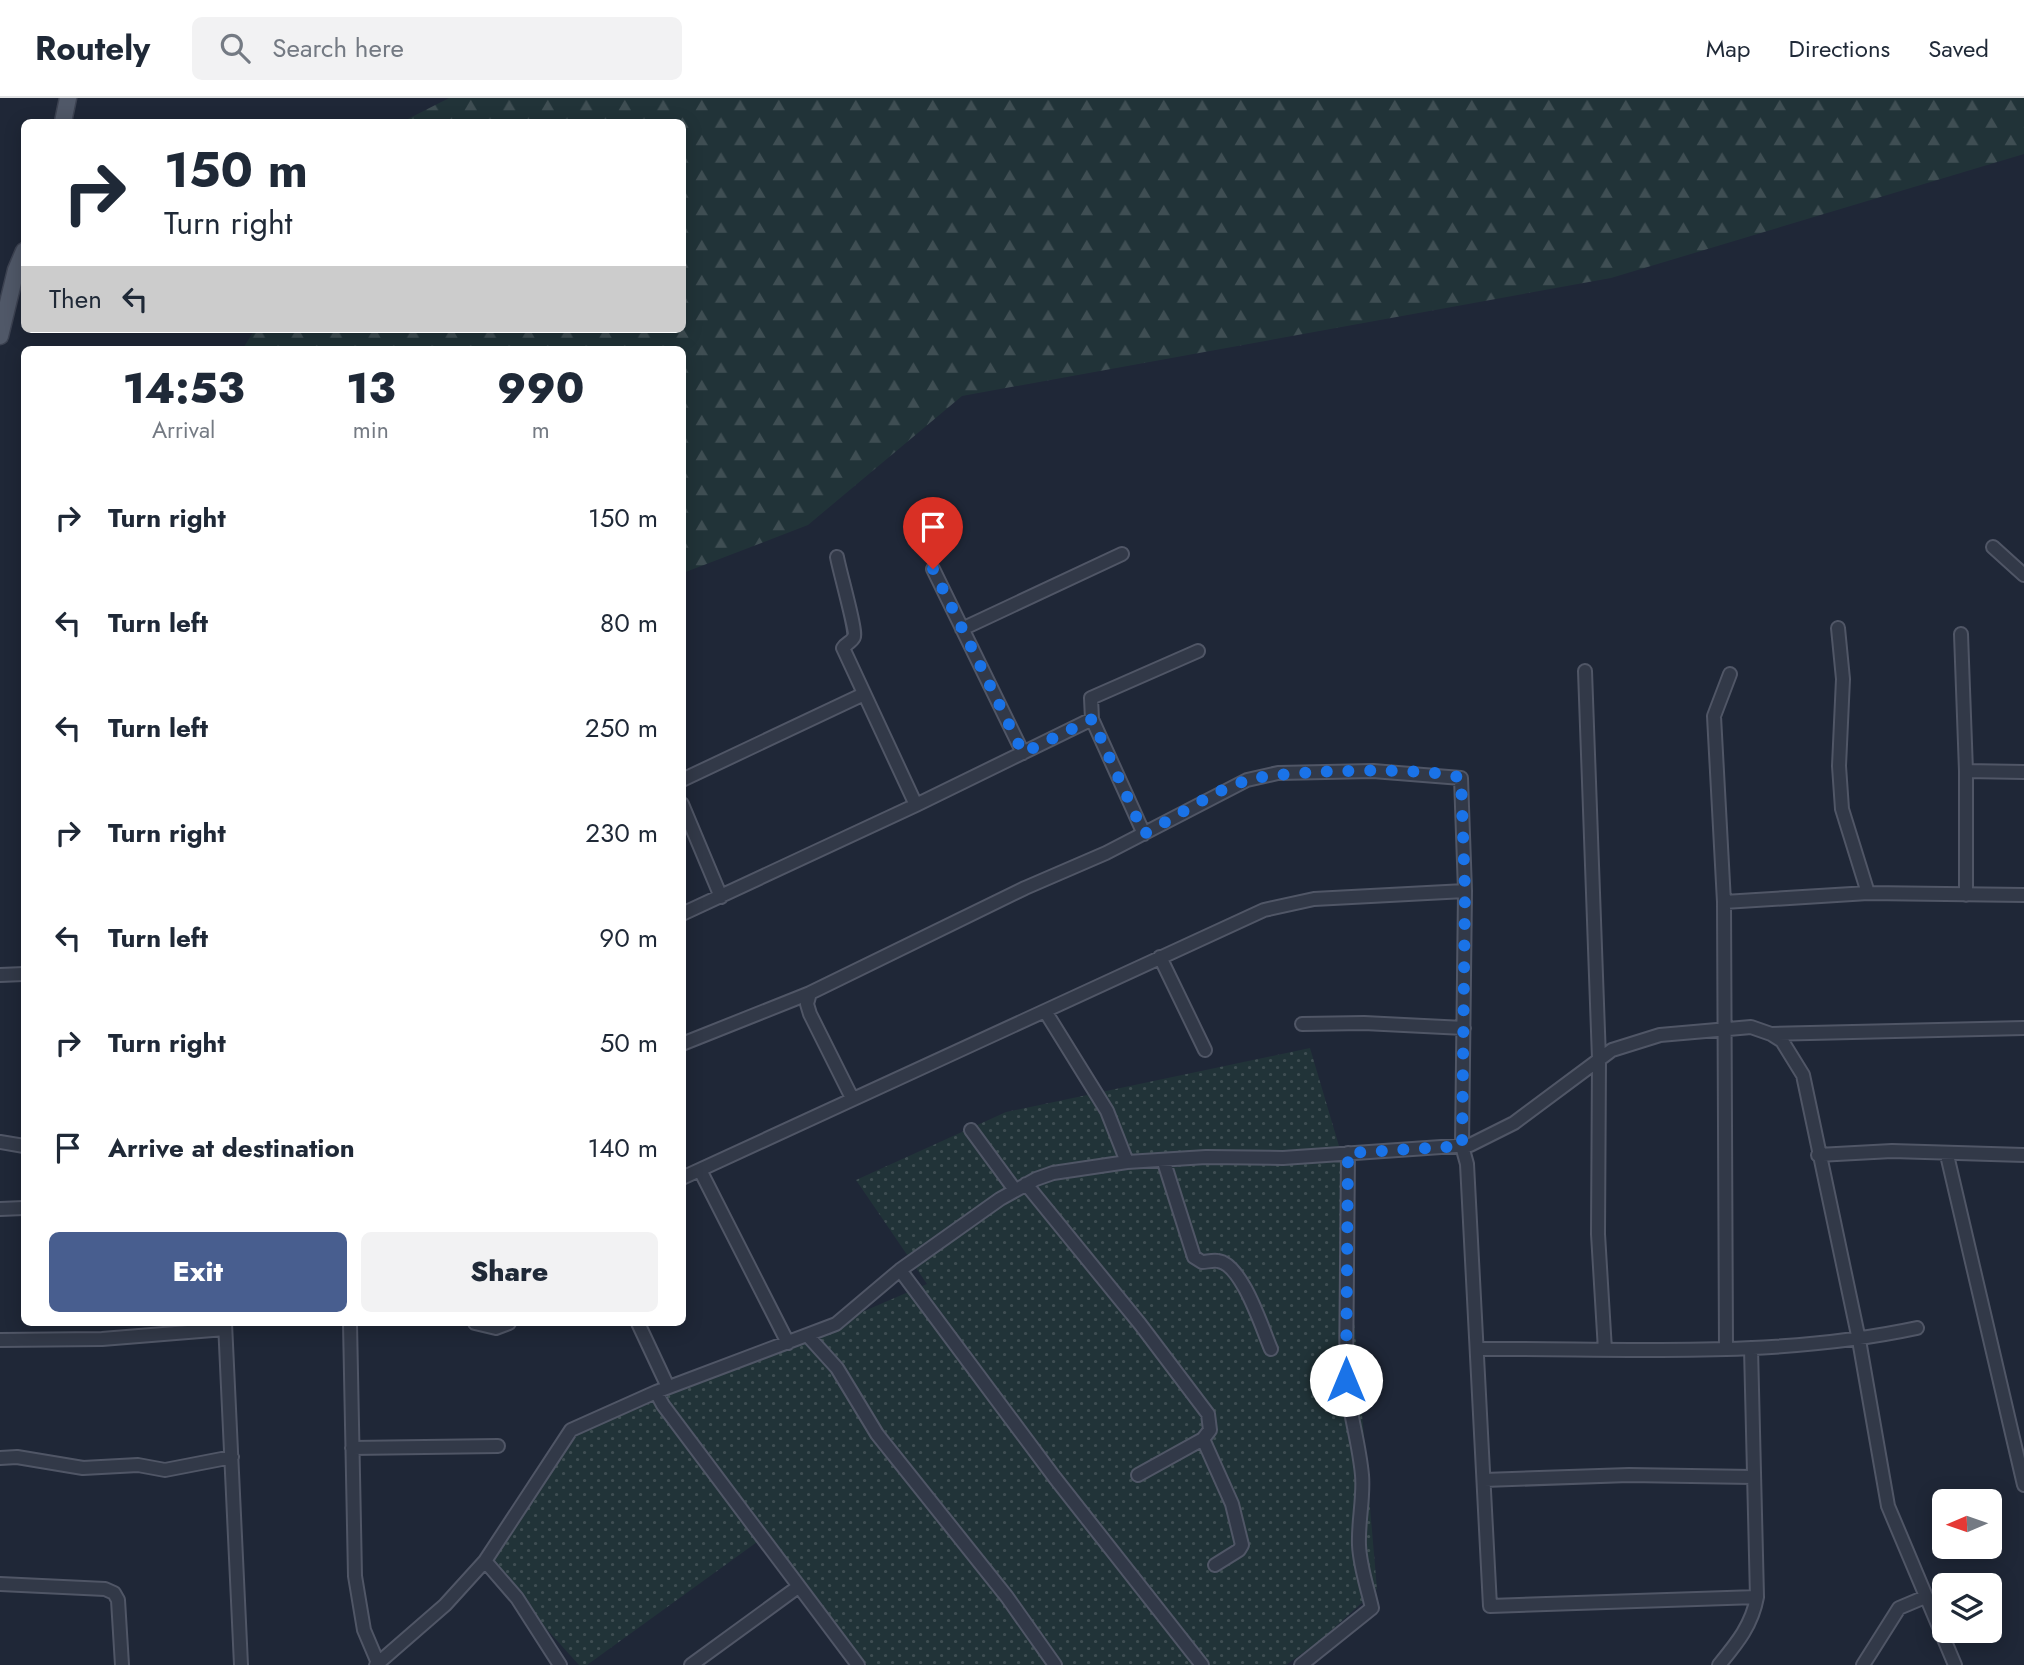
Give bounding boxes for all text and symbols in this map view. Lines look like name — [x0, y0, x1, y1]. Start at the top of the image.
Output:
search box — [192, 17, 682, 80]
text: Routely — [35, 25, 150, 72]
icon: search — [216, 29, 254, 67]
text: Search here — [272, 29, 404, 67]
text: Map — [1706, 31, 1751, 66]
text: Directions — [1789, 31, 1890, 66]
text: Saved — [1928, 31, 1989, 66]
text: 150 m — [164, 135, 308, 205]
icon: right — [49, 147, 140, 238]
text: Turn right — [164, 200, 293, 246]
text: Then — [49, 280, 102, 318]
icon: left — [116, 280, 154, 318]
text: 14:53 — [123, 358, 245, 419]
text: 13 — [346, 358, 395, 419]
text: 990 — [497, 358, 584, 419]
text: Arrival — [152, 413, 215, 447]
text: min — [353, 413, 389, 447]
text: m — [532, 413, 550, 447]
pin — [903, 497, 963, 569]
icon: right — [49, 499, 87, 537]
text: Turn right — [108, 499, 226, 537]
text: 150 m — [588, 499, 658, 537]
icon: arrive — [914, 508, 952, 546]
icon: left — [49, 604, 87, 642]
text: Turn left — [108, 604, 208, 642]
text: 80 m — [600, 604, 658, 642]
icon: left — [49, 709, 87, 747]
text: Turn left — [108, 709, 208, 747]
text: 250 m — [585, 709, 658, 747]
icon: right — [49, 814, 87, 852]
text: Turn right — [108, 814, 226, 852]
text: 230 m — [585, 814, 658, 852]
icon: left — [49, 919, 87, 957]
text: Turn left — [108, 919, 208, 957]
text: 90 m — [599, 919, 658, 957]
icon: right — [49, 1024, 87, 1062]
text: Turn right — [108, 1024, 226, 1062]
text: 50 m — [600, 1024, 658, 1062]
icon: arrive — [49, 1129, 87, 1167]
text: Arrive at destination — [108, 1129, 355, 1167]
text: 140 m — [587, 1129, 658, 1167]
button: Exit — [49, 1232, 347, 1312]
button: Share — [361, 1232, 658, 1312]
position arrow — [1309, 1343, 1383, 1417]
north arrow — [1932, 1489, 2002, 1559]
map controls — [1932, 1489, 2002, 1643]
button: layers — [1932, 1573, 2002, 1643]

